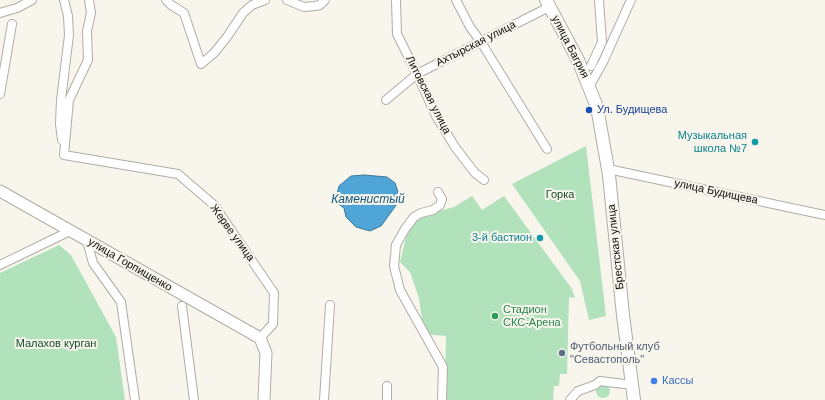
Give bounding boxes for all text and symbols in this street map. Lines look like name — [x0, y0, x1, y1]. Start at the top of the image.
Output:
street label: улица Багрия — [548, 13, 592, 81]
street label: Ахтырская улица — [434, 18, 518, 70]
street label: Литовская улица — [403, 54, 453, 136]
place label: Ул. Будищева — [597, 103, 667, 117]
marker: Ул. Будищева — [584, 105, 594, 115]
place label: Музыкальная школа №7 — [678, 129, 747, 155]
marker: Музыкальная школа №7 — [750, 137, 760, 147]
street label: улица Будищева — [673, 177, 759, 207]
park label: Горка — [546, 188, 574, 202]
water label: Каменистый — [331, 193, 405, 207]
street label: Жерве улица — [207, 202, 257, 264]
street label: Брестская улица — [605, 204, 627, 290]
place label: 3-й бастион — [472, 231, 532, 245]
marker: 3-й бастион — [535, 233, 545, 243]
street label: улица Горпищенко — [86, 236, 174, 294]
place label: Стадион СКС-Арена — [503, 303, 561, 329]
marker: Стадион СКС-Арена — [490, 311, 500, 321]
park label: Малахов курган — [16, 337, 96, 351]
place label: Футбольный клуб "Севастополь" — [570, 340, 660, 366]
marker: Футбольный клуб "Севастополь" — [557, 348, 567, 358]
place label: Кассы — [662, 374, 693, 388]
marker: Кассы — [649, 376, 659, 386]

